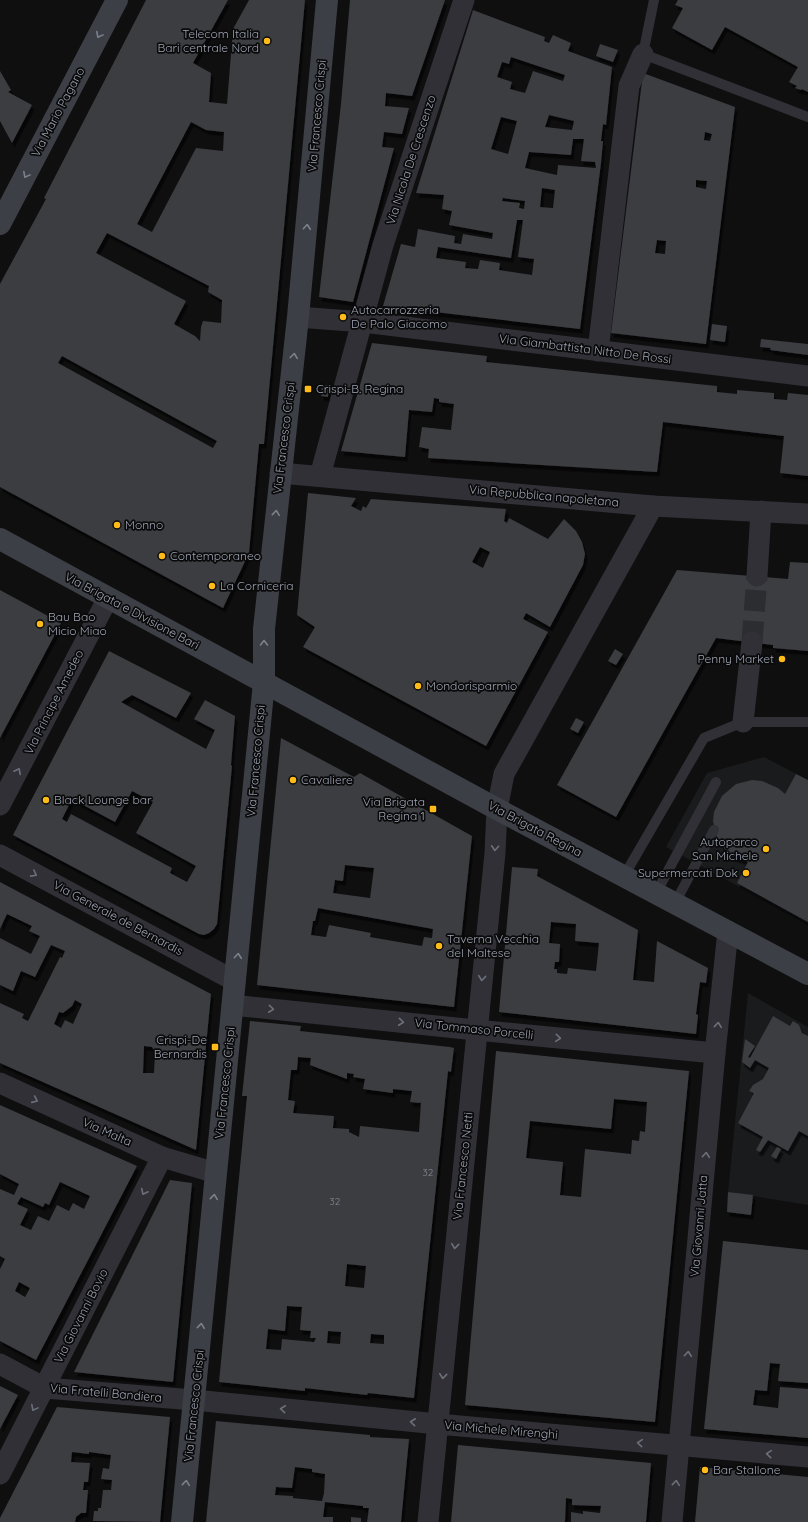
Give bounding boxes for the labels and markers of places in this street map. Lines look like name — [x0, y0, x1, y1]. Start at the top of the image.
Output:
place label: Telecom Italia Bari centrale Nord — [157, 26, 259, 55]
marker: Telecom Italia Bari centrale Nord — [262, 36, 272, 46]
place label: Autocarrozzeria De Palo Giacomo — [351, 302, 447, 331]
marker: Autocarrozzeria De Palo Giacomo — [338, 312, 348, 322]
place label: Crispi-B. Regina — [316, 381, 403, 396]
marker: Crispi-B. Regina — [303, 384, 313, 394]
place label: Monno — [125, 517, 163, 532]
marker: Monno — [112, 520, 122, 530]
place label: Contemporaneo — [170, 548, 261, 563]
marker: Contemporaneo — [157, 551, 167, 561]
place label: La Corniceria — [220, 578, 294, 593]
marker: La Corniceria — [207, 581, 217, 591]
place label: Bau Bao Micio Miao — [48, 609, 107, 638]
marker: Bau Bao Micio Miao — [35, 619, 45, 629]
place label: Penny Market — [697, 651, 774, 666]
marker: Penny Market — [777, 654, 787, 664]
place label: Mondorisparmio — [426, 678, 517, 693]
marker: Mondorisparmio — [413, 681, 423, 691]
place label: Cavaliere — [301, 772, 353, 787]
marker: Cavaliere — [288, 775, 298, 785]
place label: Black Lounge bar — [54, 792, 152, 807]
place label: Via Brigata Regina 1 — [363, 794, 425, 823]
marker: Black Lounge bar — [41, 795, 51, 805]
marker: Via Brigata Regina 1 — [428, 804, 438, 814]
place label: Autoparco San Michele — [692, 834, 758, 863]
marker: Autoparco San Michele — [761, 844, 771, 854]
place label: Supermercati Dok — [638, 865, 738, 880]
marker: Supermercati Dok — [741, 868, 751, 878]
place label: Taverna Vecchia del Maltese — [447, 931, 539, 960]
marker: Taverna Vecchia del Maltese — [434, 941, 444, 951]
place label: Crispi-De Bernardis — [154, 1032, 207, 1061]
marker: Crispi-De Bernardis — [210, 1042, 220, 1052]
place label: Bar Stallone — [713, 1462, 781, 1477]
marker: Bar Stallone — [700, 1465, 710, 1475]

